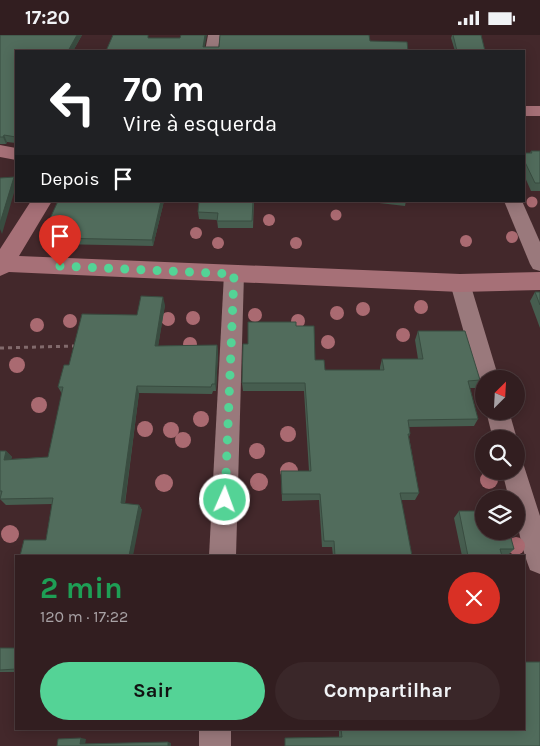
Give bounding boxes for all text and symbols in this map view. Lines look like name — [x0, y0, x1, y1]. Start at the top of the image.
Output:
text: 17:20 — [25, 7, 70, 29]
text: 70 m — [123, 69, 205, 110]
icon: left — [40, 70, 105, 135]
text: Vire à esquerda — [123, 111, 277, 137]
icon: arrive — [109, 165, 137, 193]
text: Depois — [40, 168, 99, 190]
pin — [39, 215, 81, 266]
icon: arrive — [46, 222, 74, 250]
north arrow — [475, 370, 525, 420]
map controls — [475, 370, 525, 540]
button: search — [475, 430, 525, 480]
position arrow — [198, 473, 250, 525]
button: layers — [475, 490, 525, 540]
text: 2 min — [40, 570, 123, 606]
button: close — [448, 572, 500, 624]
text: 120 m · 17:22 — [40, 607, 128, 626]
button: Sair — [40, 662, 265, 720]
button: Compartilhar — [275, 662, 500, 720]

